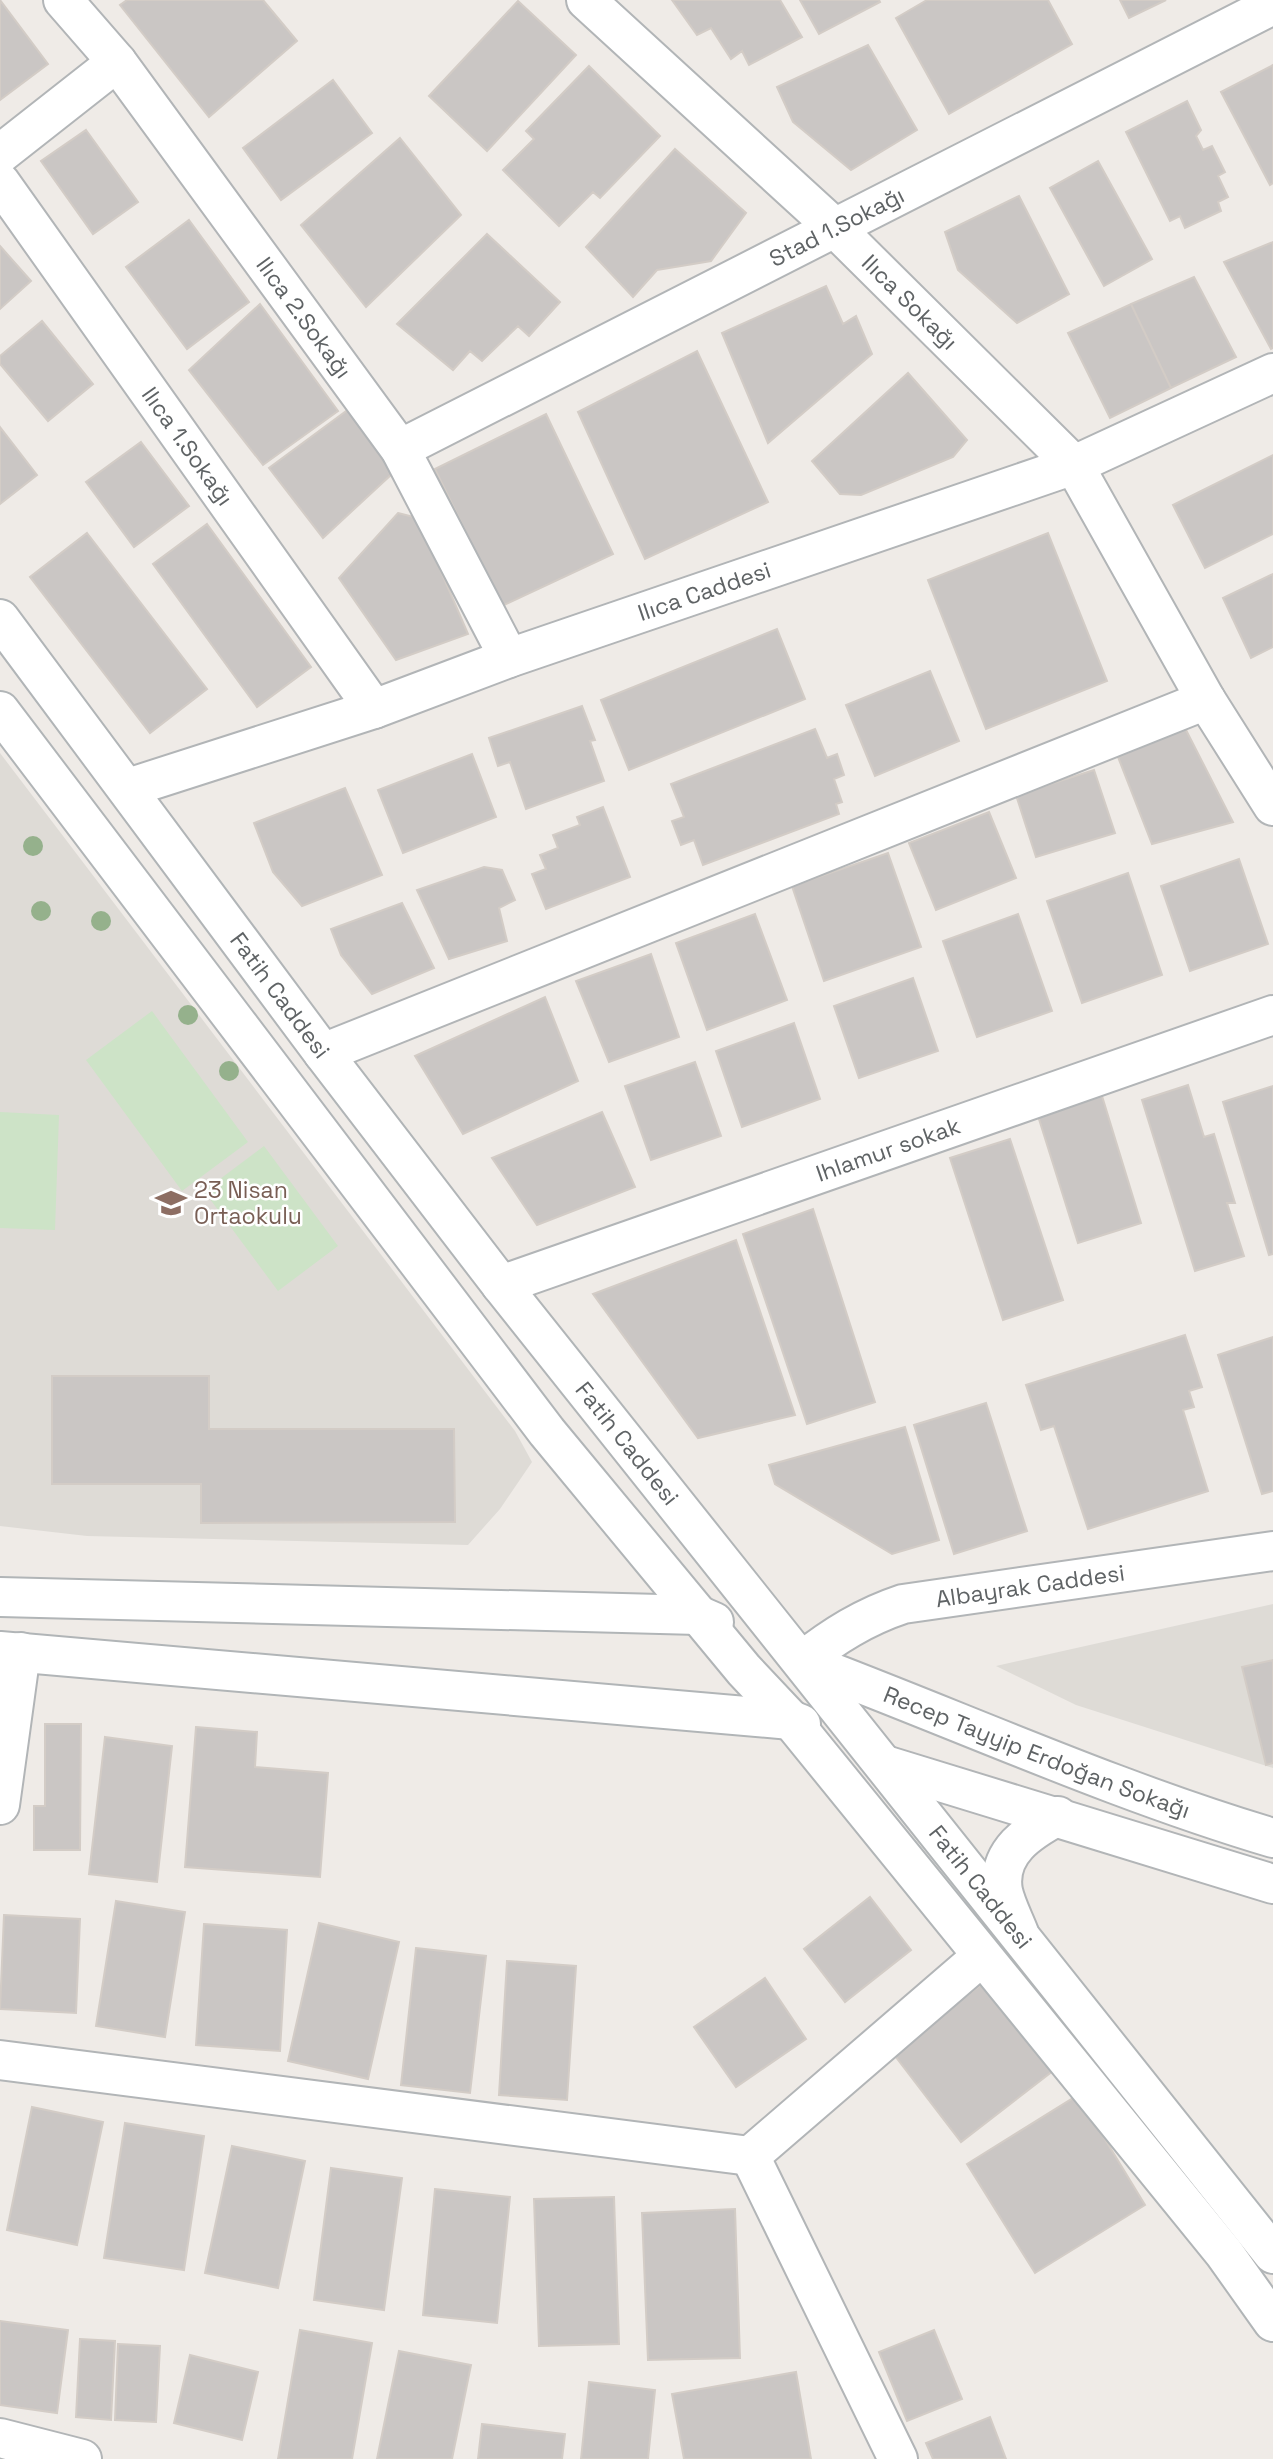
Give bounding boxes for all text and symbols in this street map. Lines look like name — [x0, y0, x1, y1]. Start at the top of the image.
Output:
street label: Stad 1.Sokağı — [764, 180, 909, 274]
street label: Ilıca Sokağı — [855, 248, 964, 356]
street label: Ilıca 2.Sokağı — [250, 251, 358, 384]
street label: Ilıca 1.Sokağı — [135, 381, 240, 512]
street label: Ilıca Caddesi — [634, 555, 775, 628]
street label: Fatih Caddesi — [223, 926, 337, 1064]
street label: Ihlamur sokak — [812, 1111, 964, 1189]
place label: 23 Nisan Ortaokulu — [194, 1175, 302, 1231]
school or university icon: 23 Nisan Ortaokulu — [154, 1186, 188, 1220]
street label: Fatih Caddesi — [569, 1376, 686, 1511]
street label: Albayrak Caddesi — [934, 1557, 1127, 1614]
street label: Recep Tayyip Erdoğan Sokağı — [879, 1679, 1194, 1825]
street label: Fatih Caddesi — [922, 1819, 1039, 1955]

